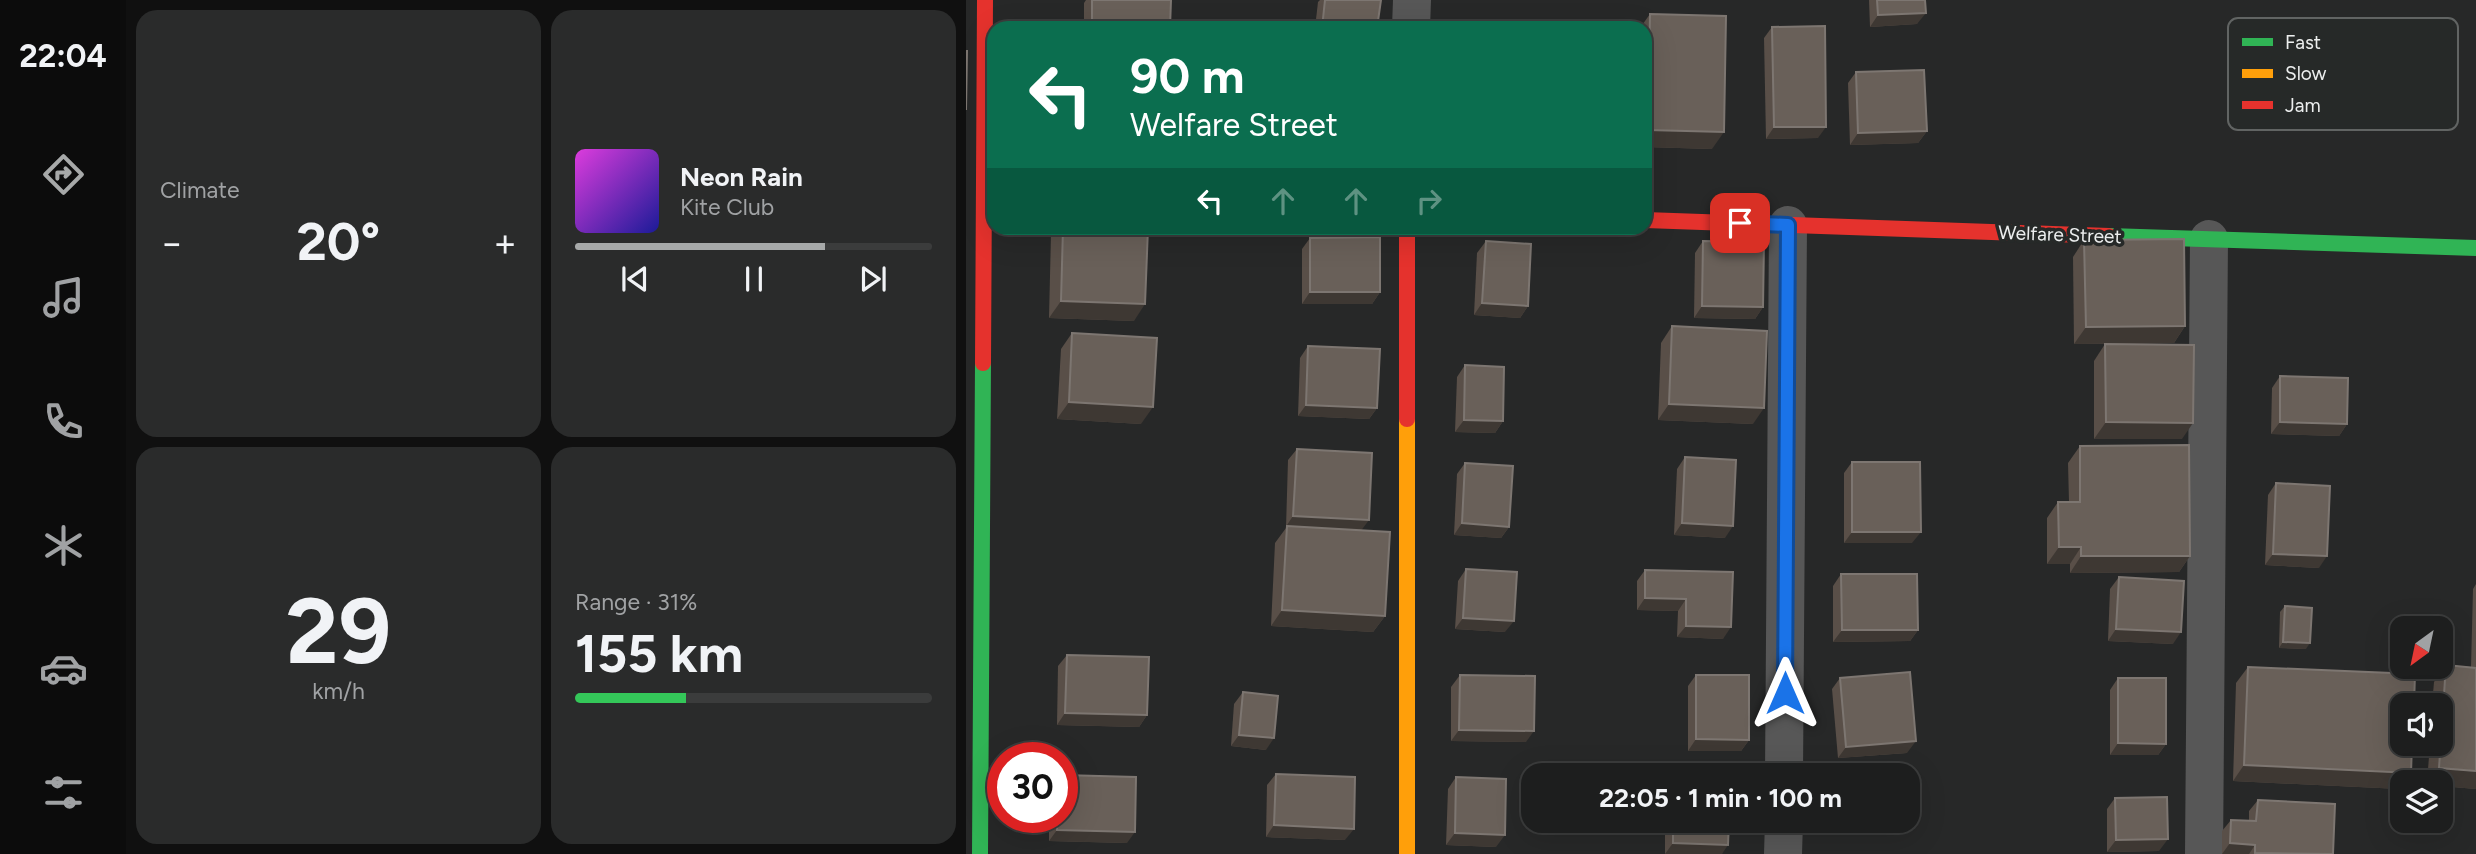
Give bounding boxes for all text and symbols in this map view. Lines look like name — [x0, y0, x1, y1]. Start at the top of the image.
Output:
legend — [2228, 18, 2458, 130]
text: Fast — [2285, 31, 2321, 54]
text: 22:04 — [19, 37, 107, 75]
text: 90 m — [1130, 46, 1245, 105]
icon: left — [1015, 49, 1106, 140]
text: Slow — [2285, 62, 2327, 85]
text: Jam — [2285, 94, 2321, 117]
text: Welfare Street — [1130, 106, 1338, 144]
icon: directions — [39, 150, 88, 199]
text: Neon Rain — [680, 161, 803, 193]
text: Climate — [160, 176, 239, 204]
icon: left — [1191, 182, 1229, 220]
icon: ahead — [1264, 182, 1302, 220]
icon: ahead — [1337, 182, 1375, 220]
icon: right — [1410, 182, 1448, 220]
text: Kite Club — [680, 193, 774, 221]
pin — [1710, 193, 1770, 253]
icon: arrive — [1721, 204, 1759, 242]
text: 20° — [297, 211, 380, 273]
text: − — [160, 220, 184, 266]
text: + — [493, 220, 517, 266]
street label: Welfare Street — [1998, 221, 2122, 248]
icon: previous — [616, 260, 654, 298]
icon: pause — [735, 260, 773, 298]
icon: next — [854, 260, 892, 298]
icon: music — [39, 273, 88, 322]
icon: phone — [39, 397, 88, 446]
icon: climate — [39, 521, 88, 570]
text: 29 — [286, 577, 391, 686]
text: Range · 31% — [575, 588, 697, 616]
north arrow — [2390, 616, 2454, 679]
map controls — [2390, 616, 2453, 833]
text: 155 km — [575, 623, 743, 685]
icon: car — [39, 644, 88, 693]
position arrow — [1748, 656, 1822, 730]
text: km/h — [312, 677, 365, 705]
button: sound — [2390, 693, 2453, 756]
speed limit sign: 30 — [987, 742, 1078, 833]
icon: filters — [39, 768, 88, 817]
button: layers — [2390, 770, 2453, 833]
text: 22:05 · 1 min · 100 m — [1599, 782, 1842, 814]

